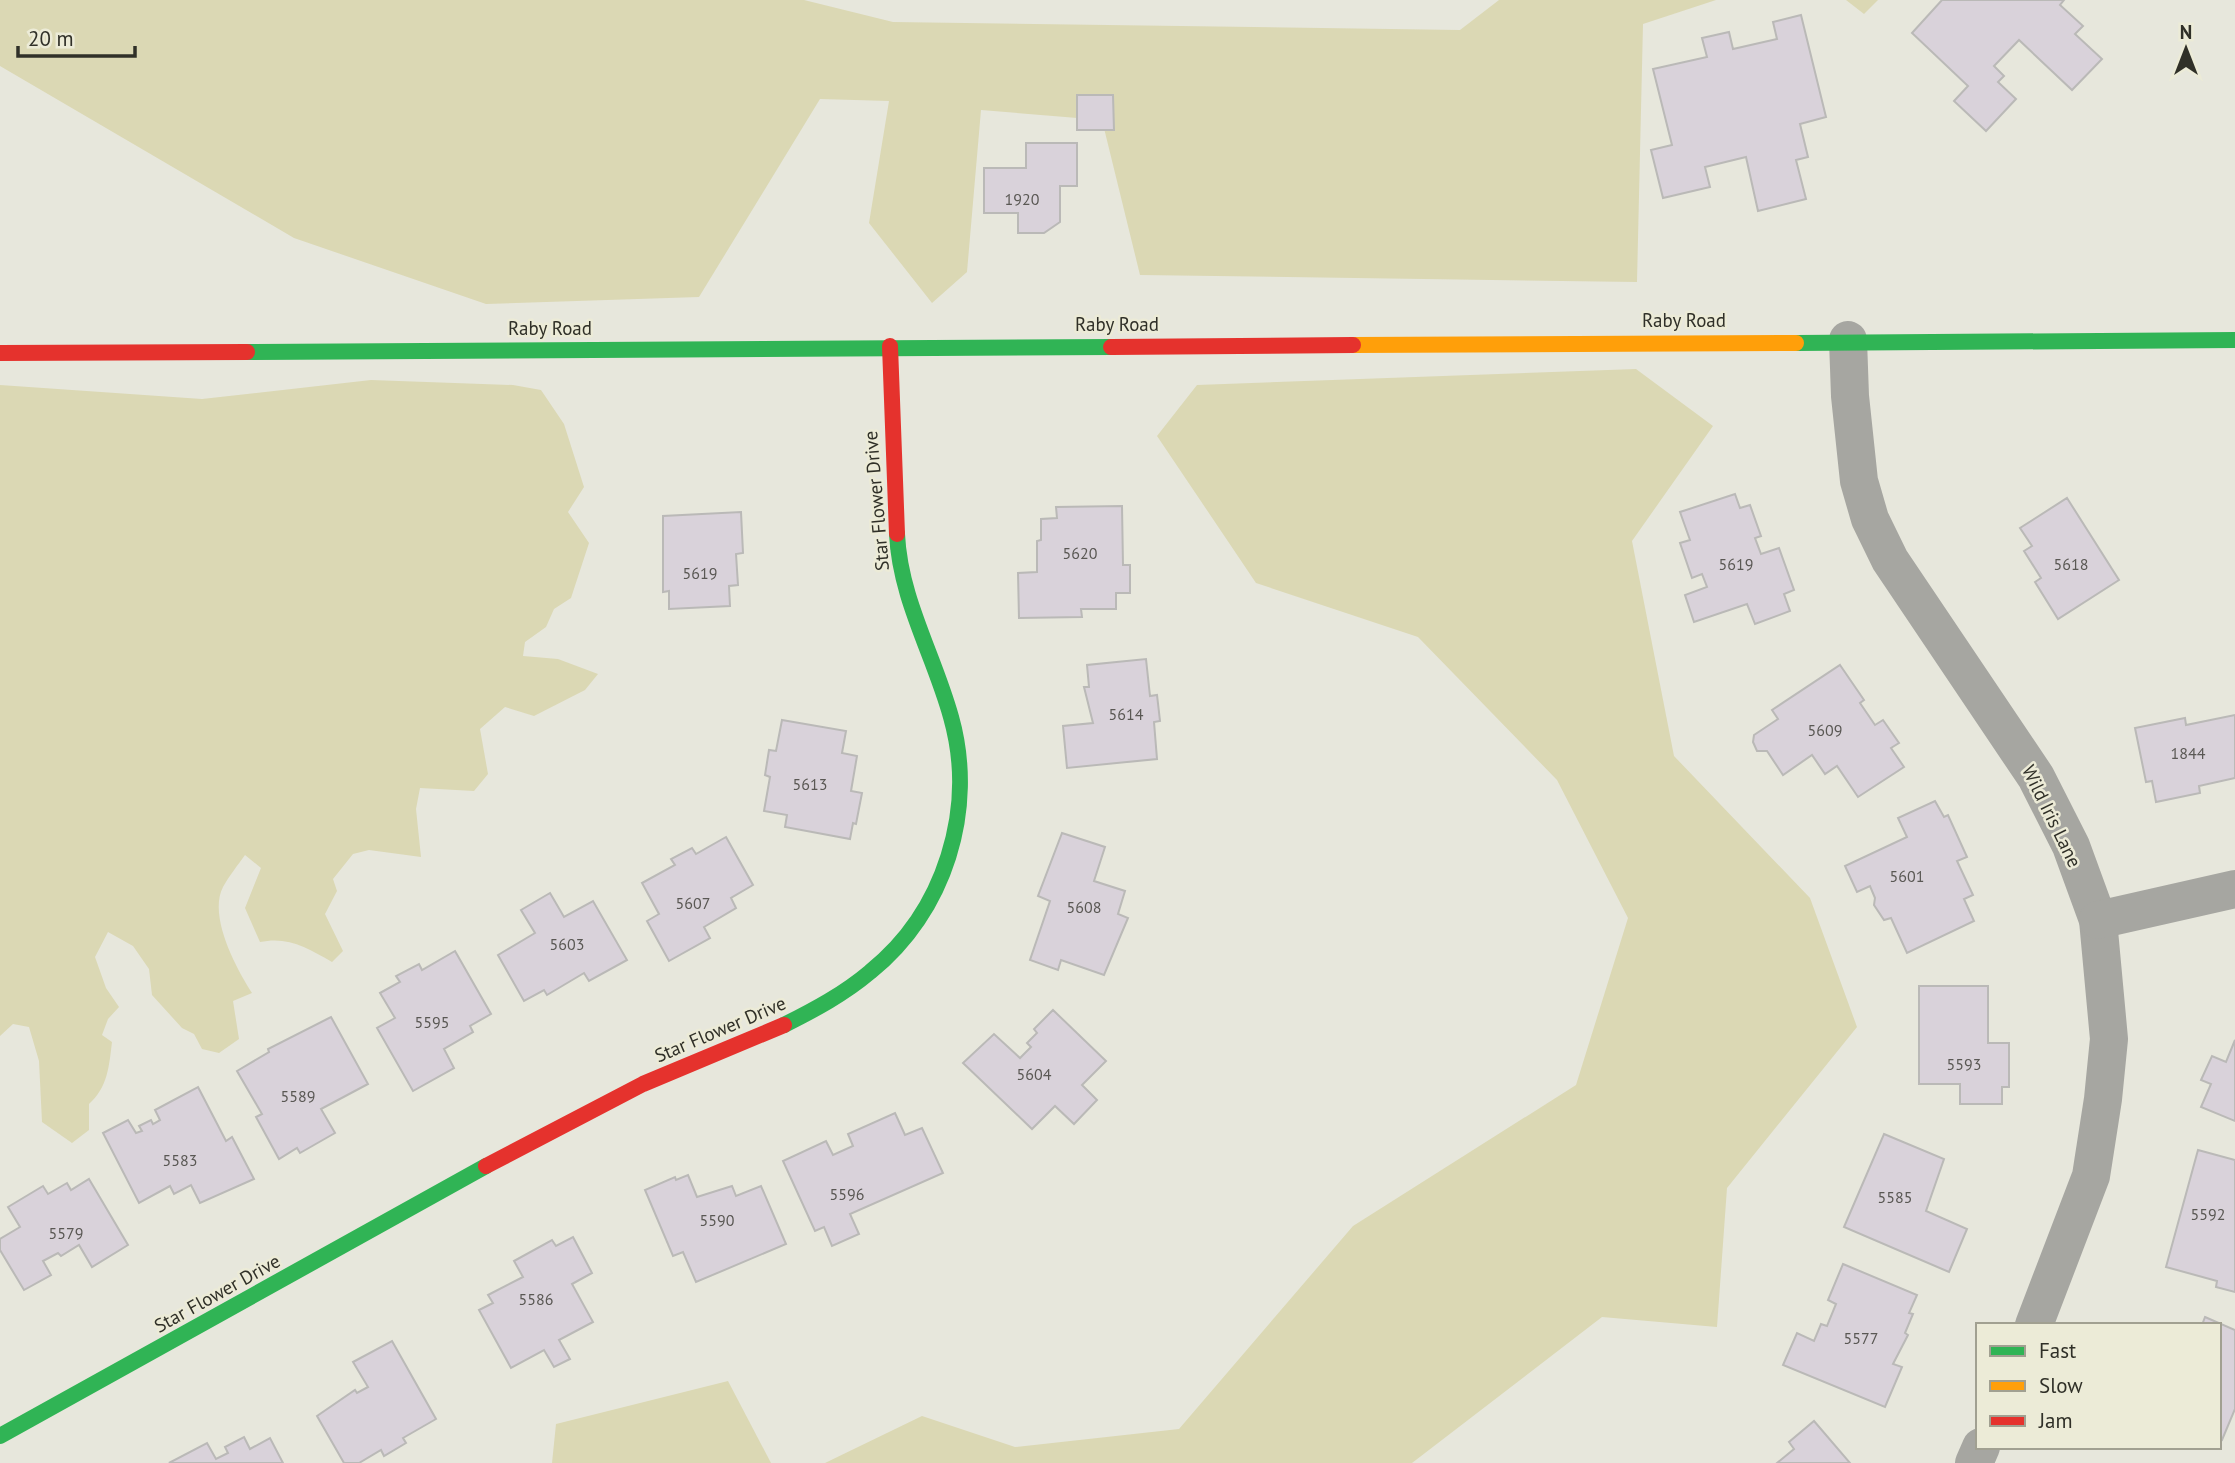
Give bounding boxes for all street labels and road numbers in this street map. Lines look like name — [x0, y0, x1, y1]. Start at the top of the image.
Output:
street label: Raby Road — [1642, 308, 1726, 332]
street label: Raby Road — [1075, 312, 1159, 336]
street label: Raby Road — [508, 316, 592, 340]
street label: Star Flower Drive — [858, 430, 894, 572]
street label: Wild Iris Lane — [2017, 761, 2087, 871]
street label: Star Flower Drive — [651, 991, 789, 1067]
street label: Star Flower Drive — [150, 1248, 284, 1338]

